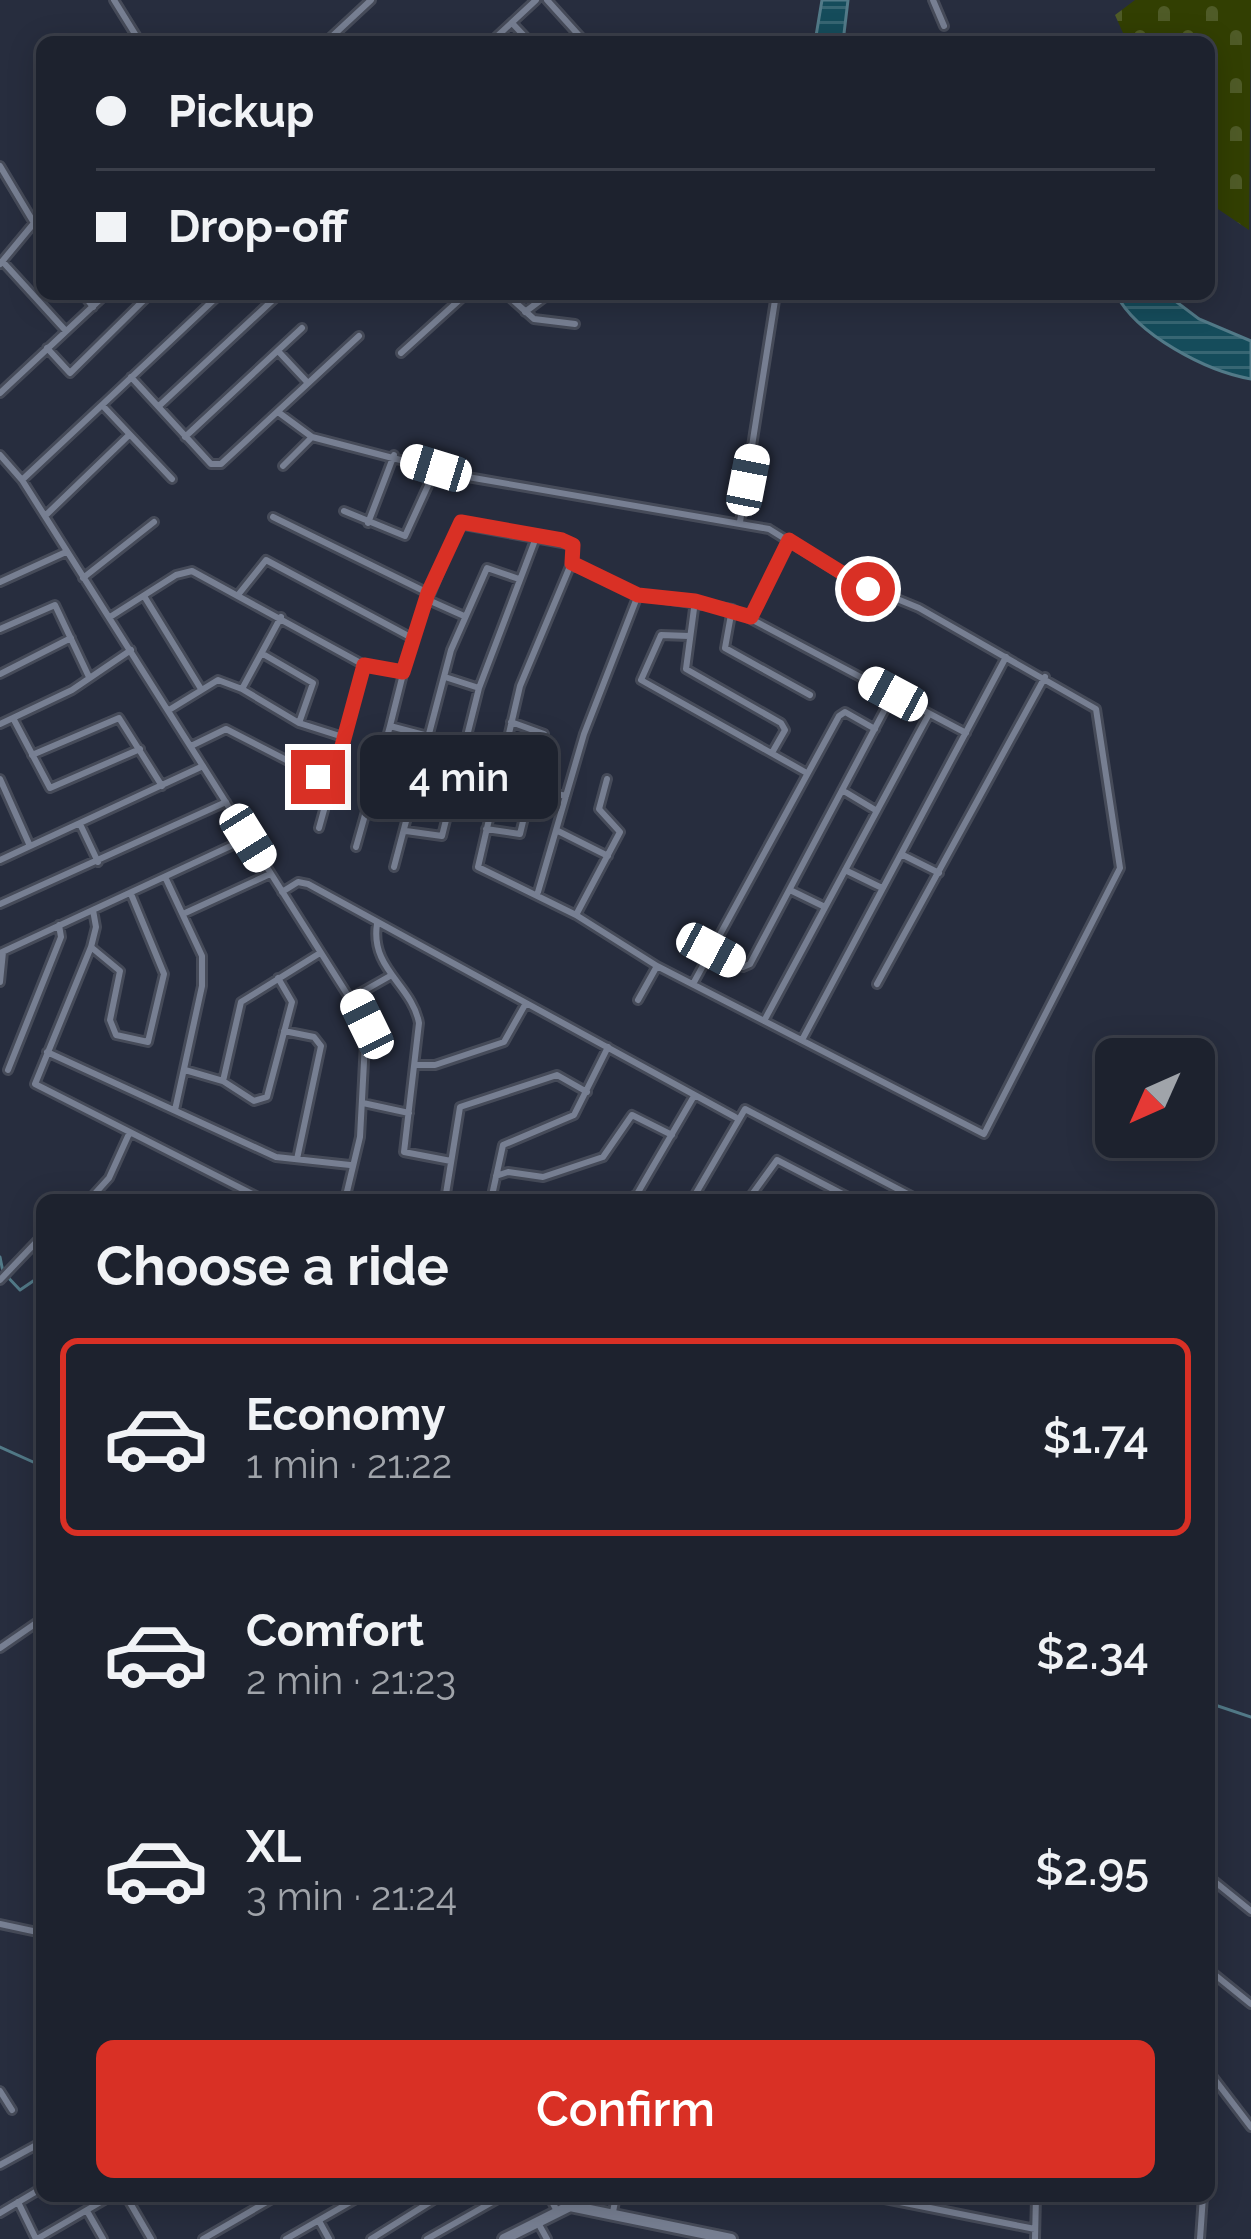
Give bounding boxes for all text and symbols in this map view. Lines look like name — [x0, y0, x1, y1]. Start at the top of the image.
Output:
text: Pickup — [168, 85, 314, 138]
text: Drop-off — [168, 200, 348, 253]
car — [396, 440, 476, 496]
car — [723, 441, 773, 519]
route start — [841, 562, 895, 616]
car — [853, 661, 933, 727]
callout: 4 min — [360, 735, 558, 819]
route end — [291, 750, 345, 804]
text: 4 min — [409, 754, 509, 800]
car — [214, 798, 282, 878]
car — [671, 917, 751, 983]
car — [335, 984, 399, 1064]
north arrow — [1095, 1038, 1215, 1158]
map controls — [1095, 1038, 1215, 1158]
text: Choose a ride — [96, 1234, 449, 1298]
icon: car — [102, 1383, 210, 1491]
text: Economy — [246, 1388, 446, 1441]
text: $1.74 — [1043, 1411, 1149, 1464]
text: 1 min · 21:22 — [246, 1441, 452, 1487]
icon: car — [102, 1599, 210, 1707]
text: Comfort — [246, 1604, 424, 1657]
text: $2.34 — [1036, 1627, 1149, 1680]
text: 2 min · 21:23 — [246, 1657, 456, 1703]
icon: car — [102, 1815, 210, 1923]
text: XL — [246, 1820, 301, 1873]
text: $2.95 — [1035, 1843, 1149, 1896]
text: 3 min · 21:24 — [246, 1873, 457, 1919]
button: Confirm — [96, 2040, 1155, 2178]

